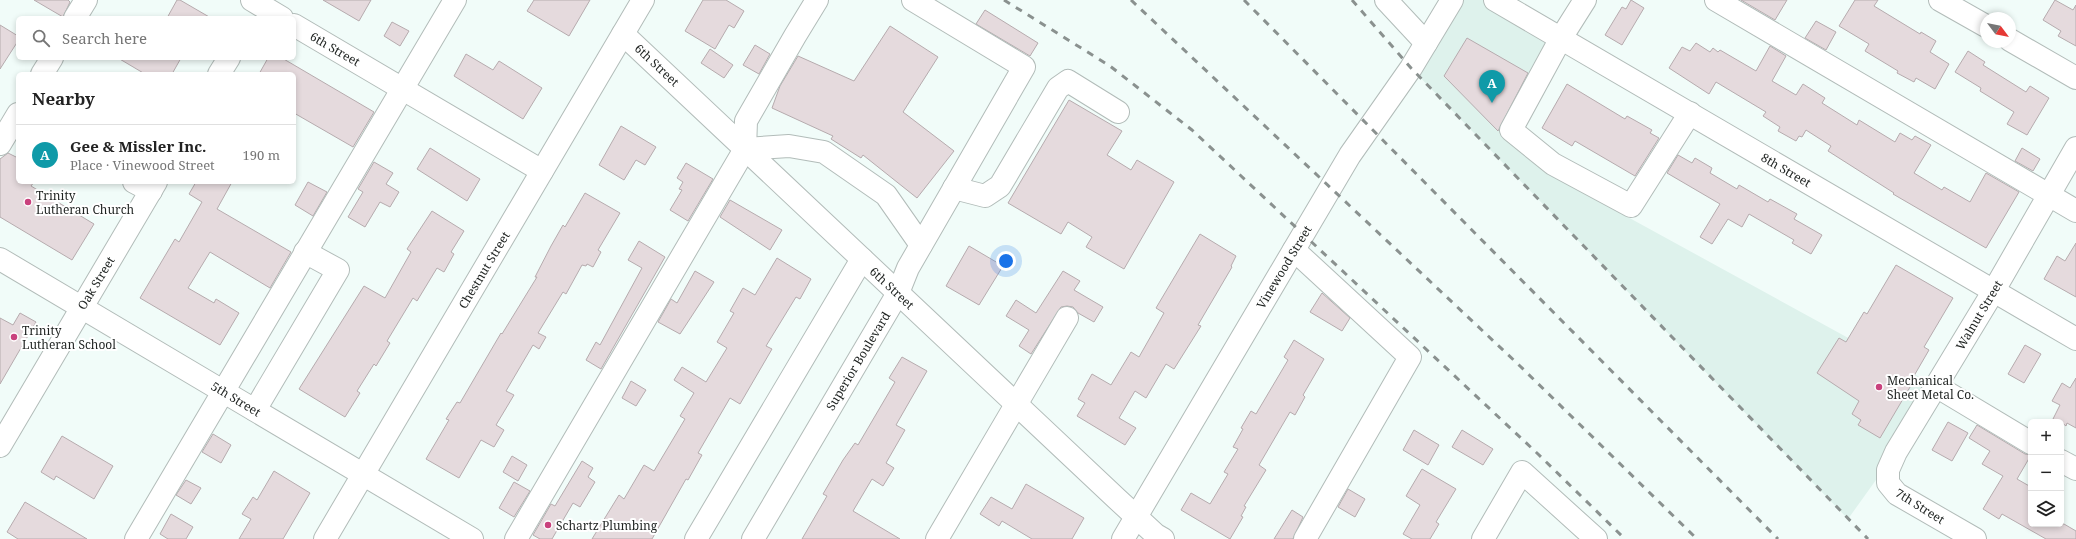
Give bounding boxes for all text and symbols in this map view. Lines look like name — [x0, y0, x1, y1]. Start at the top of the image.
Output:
north arrow — [1980, 12, 2016, 48]
search box — [16, 16, 296, 60]
icon: search — [30, 27, 52, 49]
text: Search here — [62, 28, 147, 48]
street label: 6th Street — [307, 28, 363, 70]
street label: 6th Street — [631, 40, 683, 90]
pin: A — [1479, 70, 1505, 103]
text: Nearby — [32, 87, 95, 110]
text: Gee & Missler Inc. — [70, 136, 206, 156]
text: A — [40, 146, 50, 164]
text: 190 m — [243, 146, 280, 164]
street label: 8th Street — [1758, 149, 1814, 191]
text: Place · Vinewood Street — [70, 156, 215, 174]
place label: Trinity Lutheran Church — [36, 187, 135, 218]
marker: Trinity Lutheran Church — [23, 197, 33, 207]
street label: Vinewood Street — [1252, 222, 1316, 312]
street label: Chestnut Street — [454, 228, 514, 312]
your location — [996, 251, 1016, 271]
street label: Oak Street — [73, 253, 119, 313]
street label: 6th Street — [866, 263, 918, 313]
street label: Walnut Street — [1952, 277, 2006, 353]
street label: Superior Boulevard — [822, 308, 895, 414]
place label: Trinity Lutheran School — [22, 322, 116, 353]
marker: Trinity Lutheran School — [9, 332, 19, 342]
place label: Mechanical Sheet Metal Co. — [1887, 372, 1974, 403]
street label: 5th Street — [208, 378, 264, 420]
marker: Mechanical Sheet Metal Co. — [1874, 382, 1884, 392]
map controls — [2028, 419, 2064, 527]
button: + — [2028, 419, 2064, 455]
button: − — [2028, 455, 2064, 491]
street label: 7th Street — [1892, 484, 1948, 528]
button: layers — [2028, 491, 2064, 527]
place label: Schartz Plumbing — [556, 517, 658, 534]
marker: Schartz Plumbing — [543, 520, 553, 530]

